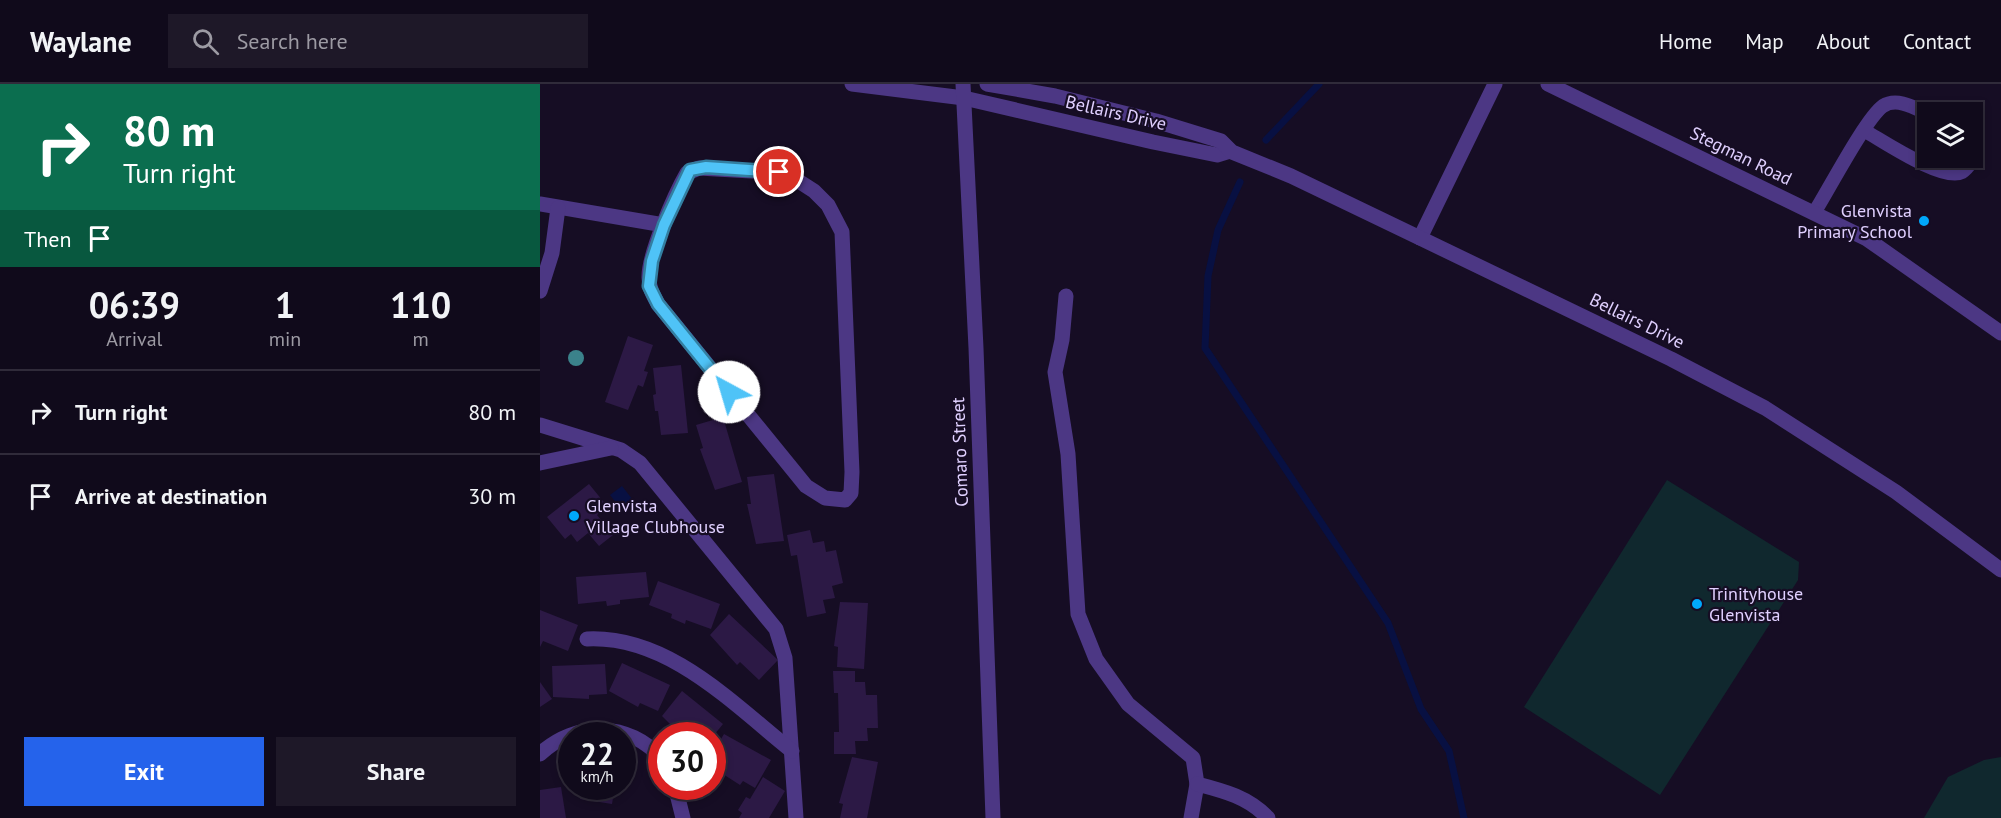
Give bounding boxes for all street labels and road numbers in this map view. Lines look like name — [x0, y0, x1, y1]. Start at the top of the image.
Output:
street label: Bellairs Drive — [1063, 90, 1169, 135]
street label: Stegman Road — [1687, 121, 1796, 190]
street label: Bellairs Drive — [1586, 288, 1688, 353]
street label: Comaro Street — [946, 397, 973, 507]

